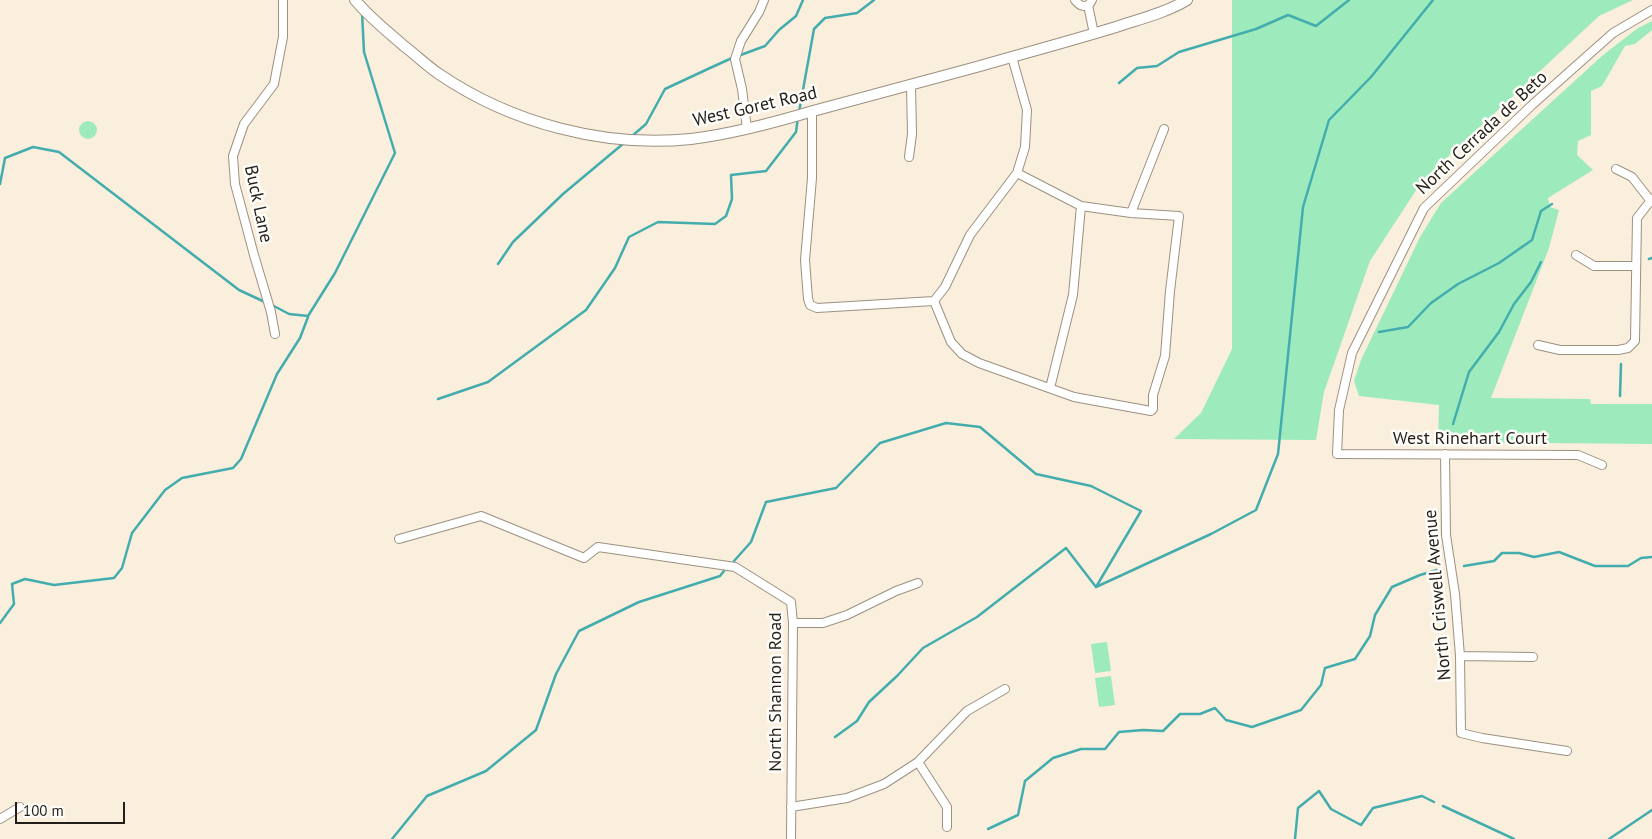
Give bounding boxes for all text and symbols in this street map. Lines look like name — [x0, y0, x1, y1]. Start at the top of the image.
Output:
street label: North Cerrada de Beto — [1412, 67, 1552, 199]
street label: West Goret Road — [691, 82, 819, 132]
street label: Buck Lane — [239, 163, 277, 245]
street label: West Rinehart Court — [1393, 428, 1547, 450]
street label: North Criswell Avenue — [1420, 509, 1456, 681]
street label: North Shannon Road — [765, 612, 787, 772]
scale bar — [18, 792, 128, 824]
text: 100 m — [23, 801, 64, 820]

